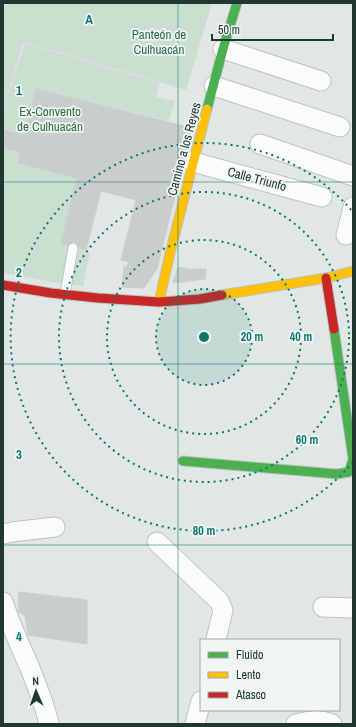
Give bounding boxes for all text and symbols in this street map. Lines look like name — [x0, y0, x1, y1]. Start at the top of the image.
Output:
text: A — [85, 11, 93, 28]
scale bar — [212, 16, 333, 42]
text: 50 m — [218, 22, 240, 38]
park label: Panteón de Culhuacán — [132, 26, 186, 58]
text: 1 — [16, 82, 22, 99]
street label: Camino a los Reyes — [163, 100, 205, 198]
park label: Ex-Convento de Culhuacán — [17, 103, 83, 135]
street label: Calle Triunfo — [226, 163, 288, 195]
text: 2 — [16, 264, 22, 281]
text: 20 m — [241, 329, 263, 345]
text: 40 m — [290, 329, 312, 345]
centre of rings — [197, 330, 211, 344]
text: 60 m — [296, 432, 318, 448]
text: 3 — [16, 446, 22, 463]
text: 80 m — [193, 523, 215, 539]
text: 4 — [16, 628, 22, 645]
legend — [200, 639, 340, 711]
text: Fluido — [236, 647, 263, 663]
text: Lento — [236, 667, 261, 683]
north arrow — [16, 671, 56, 711]
text: N — [32, 674, 39, 688]
text: Atasco — [235, 687, 266, 703]

